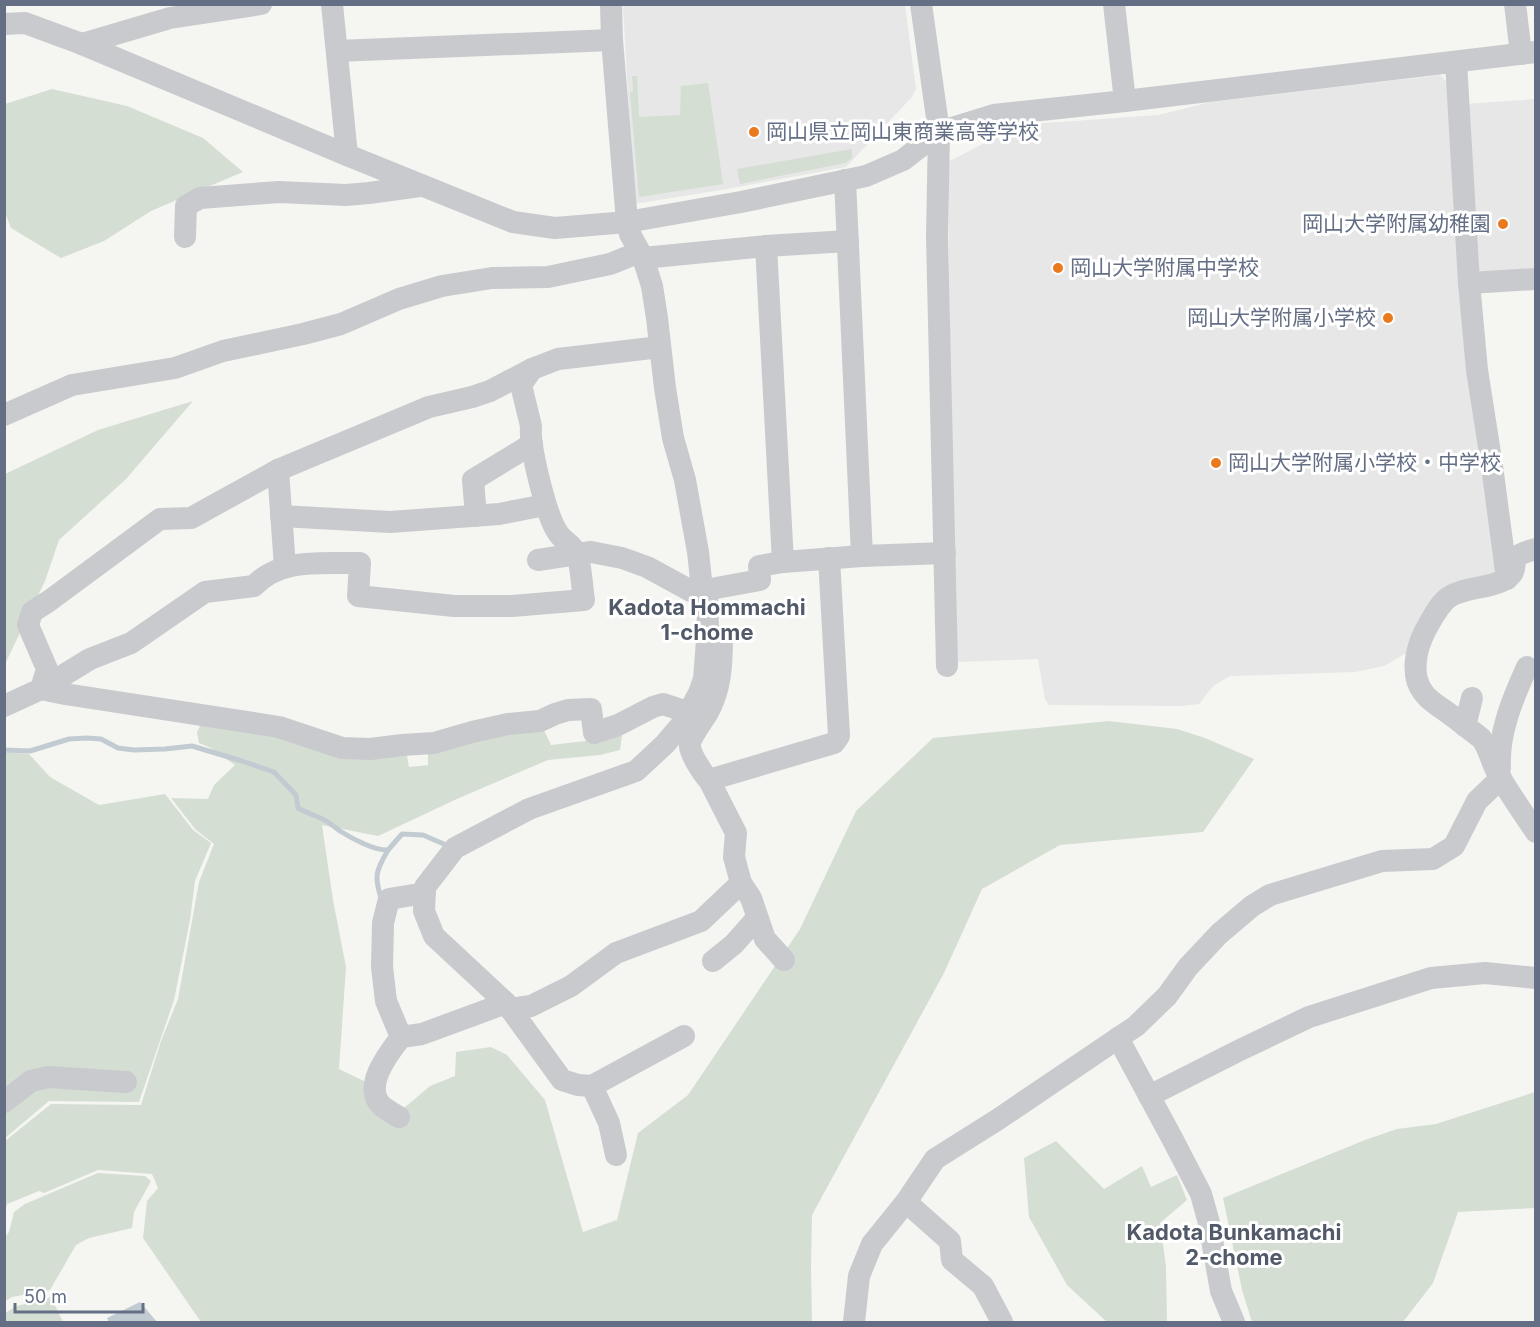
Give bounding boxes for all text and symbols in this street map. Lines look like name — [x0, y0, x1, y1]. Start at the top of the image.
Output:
place label: 岡山県立岡山東商業高等学校 — [766, 119, 1039, 144]
marker: 岡山県立岡山東商業高等学校 — [747, 125, 761, 139]
place label: 岡山大学附属幼稚園 — [1302, 211, 1491, 236]
marker: 岡山大学附属幼稚園 — [1496, 217, 1510, 231]
place label: 岡山大学附属中学校 — [1070, 255, 1259, 280]
marker: 岡山大学附属中学校 — [1051, 261, 1065, 275]
place label: 岡山大学附属小学校 — [1187, 305, 1376, 330]
marker: 岡山大学附属小学校 — [1381, 311, 1395, 325]
place label: 岡山大学附属小学校・中学校 — [1228, 450, 1501, 475]
marker: 岡山大学附属小学校・中学校 — [1209, 456, 1223, 470]
district label: Kadota Hommachi 1-chome — [608, 594, 806, 645]
district label: Kadota Bunkamachi 2-chome — [1126, 1219, 1342, 1270]
scale bar — [15, 1276, 142, 1314]
text: 50 m — [24, 1286, 67, 1307]

